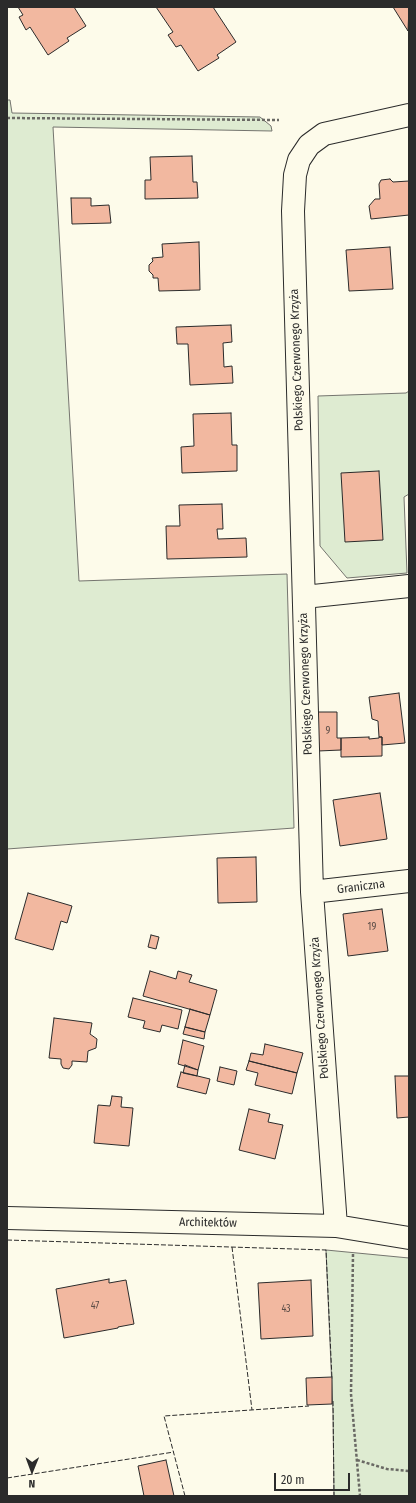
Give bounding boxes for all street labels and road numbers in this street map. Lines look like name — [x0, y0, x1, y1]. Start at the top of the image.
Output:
street label: Polskiego Czerwonego Krzyża — [287, 289, 307, 431]
street label: Polskiego Czerwonego Krzyża — [296, 613, 316, 755]
street label: Graniczna — [336, 877, 386, 897]
street label: Polskiego Czerwonego Krzyża — [308, 936, 332, 1080]
street label: Architektów — [179, 1215, 237, 1231]

